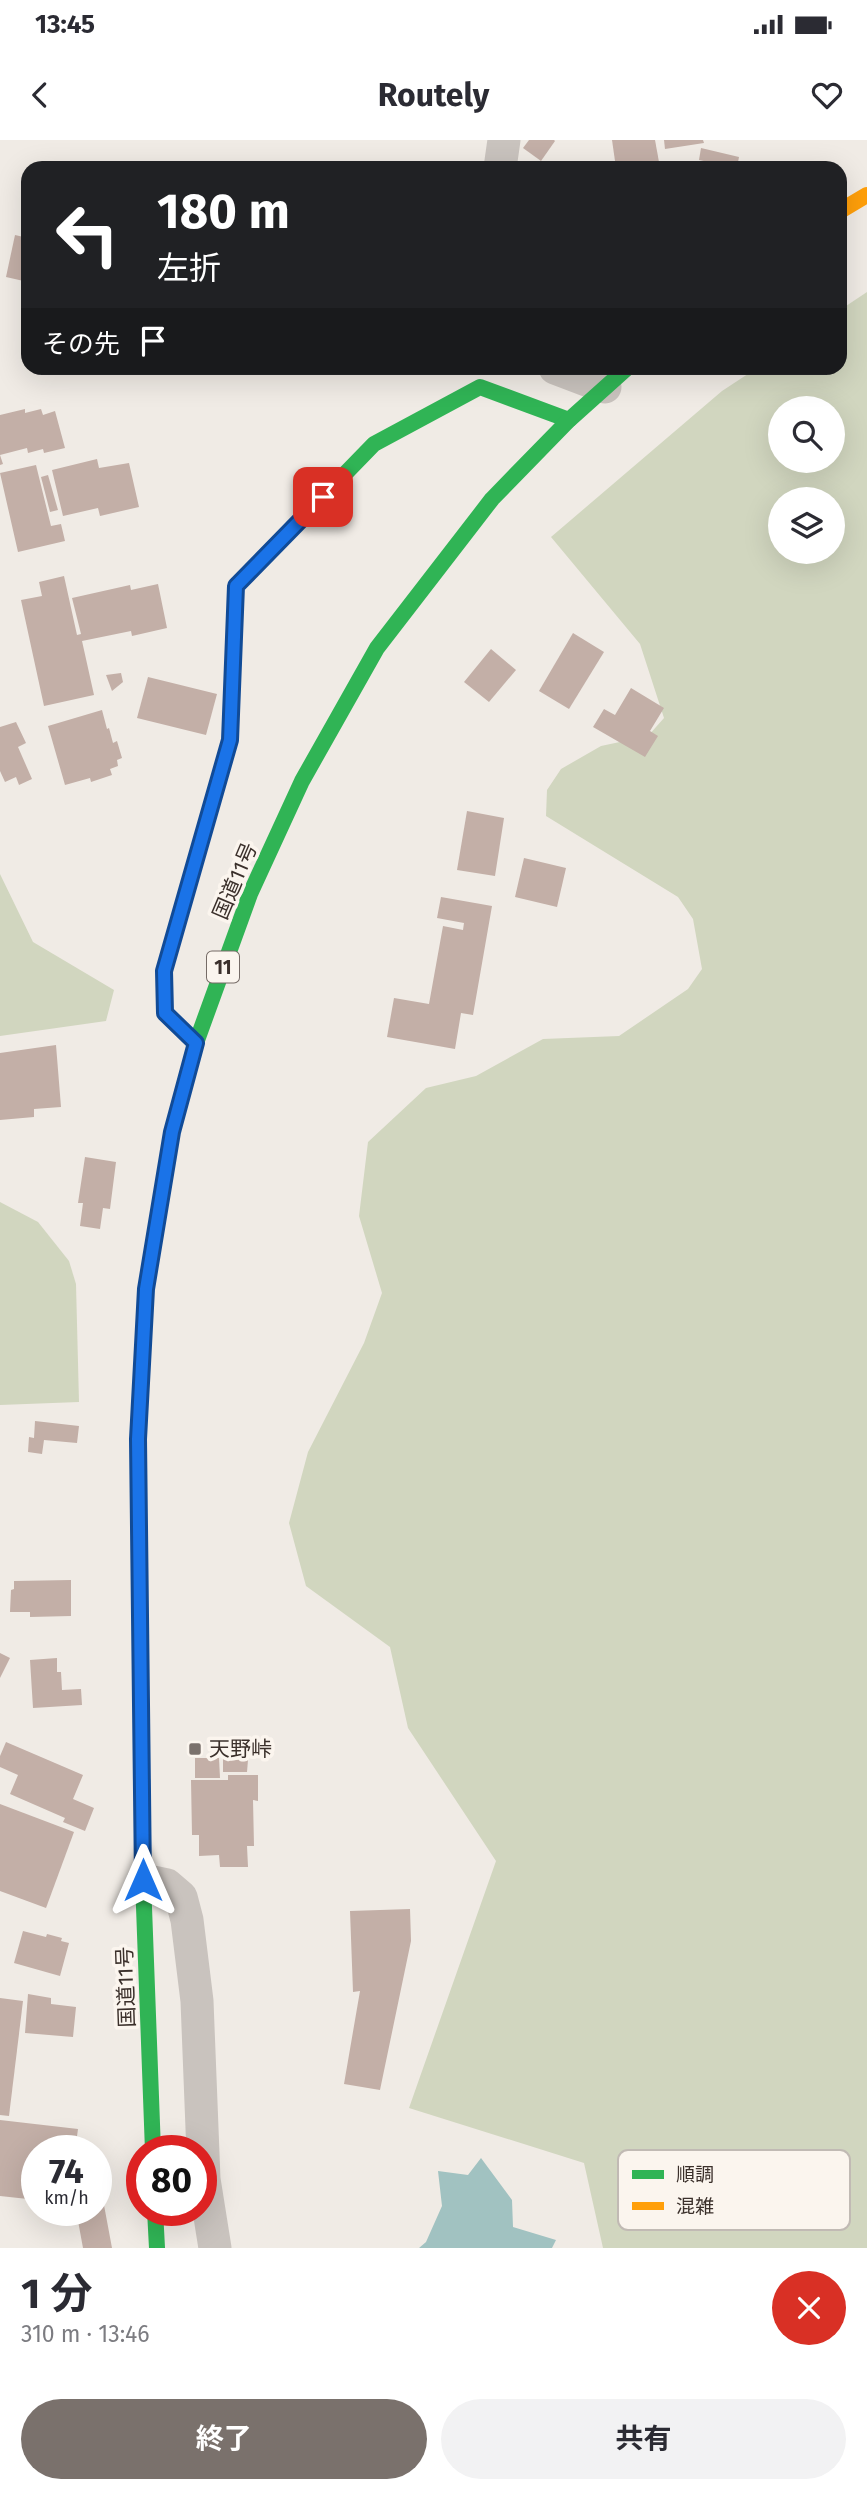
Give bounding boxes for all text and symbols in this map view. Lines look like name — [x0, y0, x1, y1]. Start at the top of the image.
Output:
text: 13:45 — [35, 9, 95, 40]
icon: back — [21, 76, 59, 114]
text: Routely — [378, 76, 489, 114]
icon: heart — [808, 76, 846, 114]
text: 180 m — [157, 182, 290, 241]
icon: left — [42, 189, 133, 280]
text: 左折 — [157, 249, 221, 287]
icon: arrive — [134, 322, 172, 360]
text: その先 — [42, 329, 120, 360]
map controls — [768, 396, 845, 564]
button: search — [768, 396, 845, 473]
pin — [293, 467, 353, 527]
icon: arrive — [304, 478, 342, 516]
button: layers — [768, 487, 845, 564]
street label: 国道11号 — [207, 839, 263, 923]
road number: 11 — [207, 952, 239, 982]
place label: 天野峠 — [209, 1736, 272, 1762]
marker: 天野峠 — [187, 1741, 203, 1757]
position arrow — [106, 1843, 180, 1917]
street label: 国道11号 — [112, 1946, 140, 2028]
speed limit sign: 80 — [126, 2135, 217, 2226]
text: 74 — [49, 2150, 84, 2192]
legend — [618, 2150, 850, 2230]
text: 順調 — [676, 2163, 714, 2186]
text: km/h — [44, 2187, 89, 2209]
text: 混雑 — [676, 2195, 714, 2218]
text: 1 分 — [21, 2269, 92, 2319]
button: close — [772, 2271, 846, 2345]
text: 310 m · 13:46 — [21, 2320, 150, 2348]
button: 終了 — [21, 2399, 427, 2479]
button: 共有 — [441, 2399, 846, 2479]

